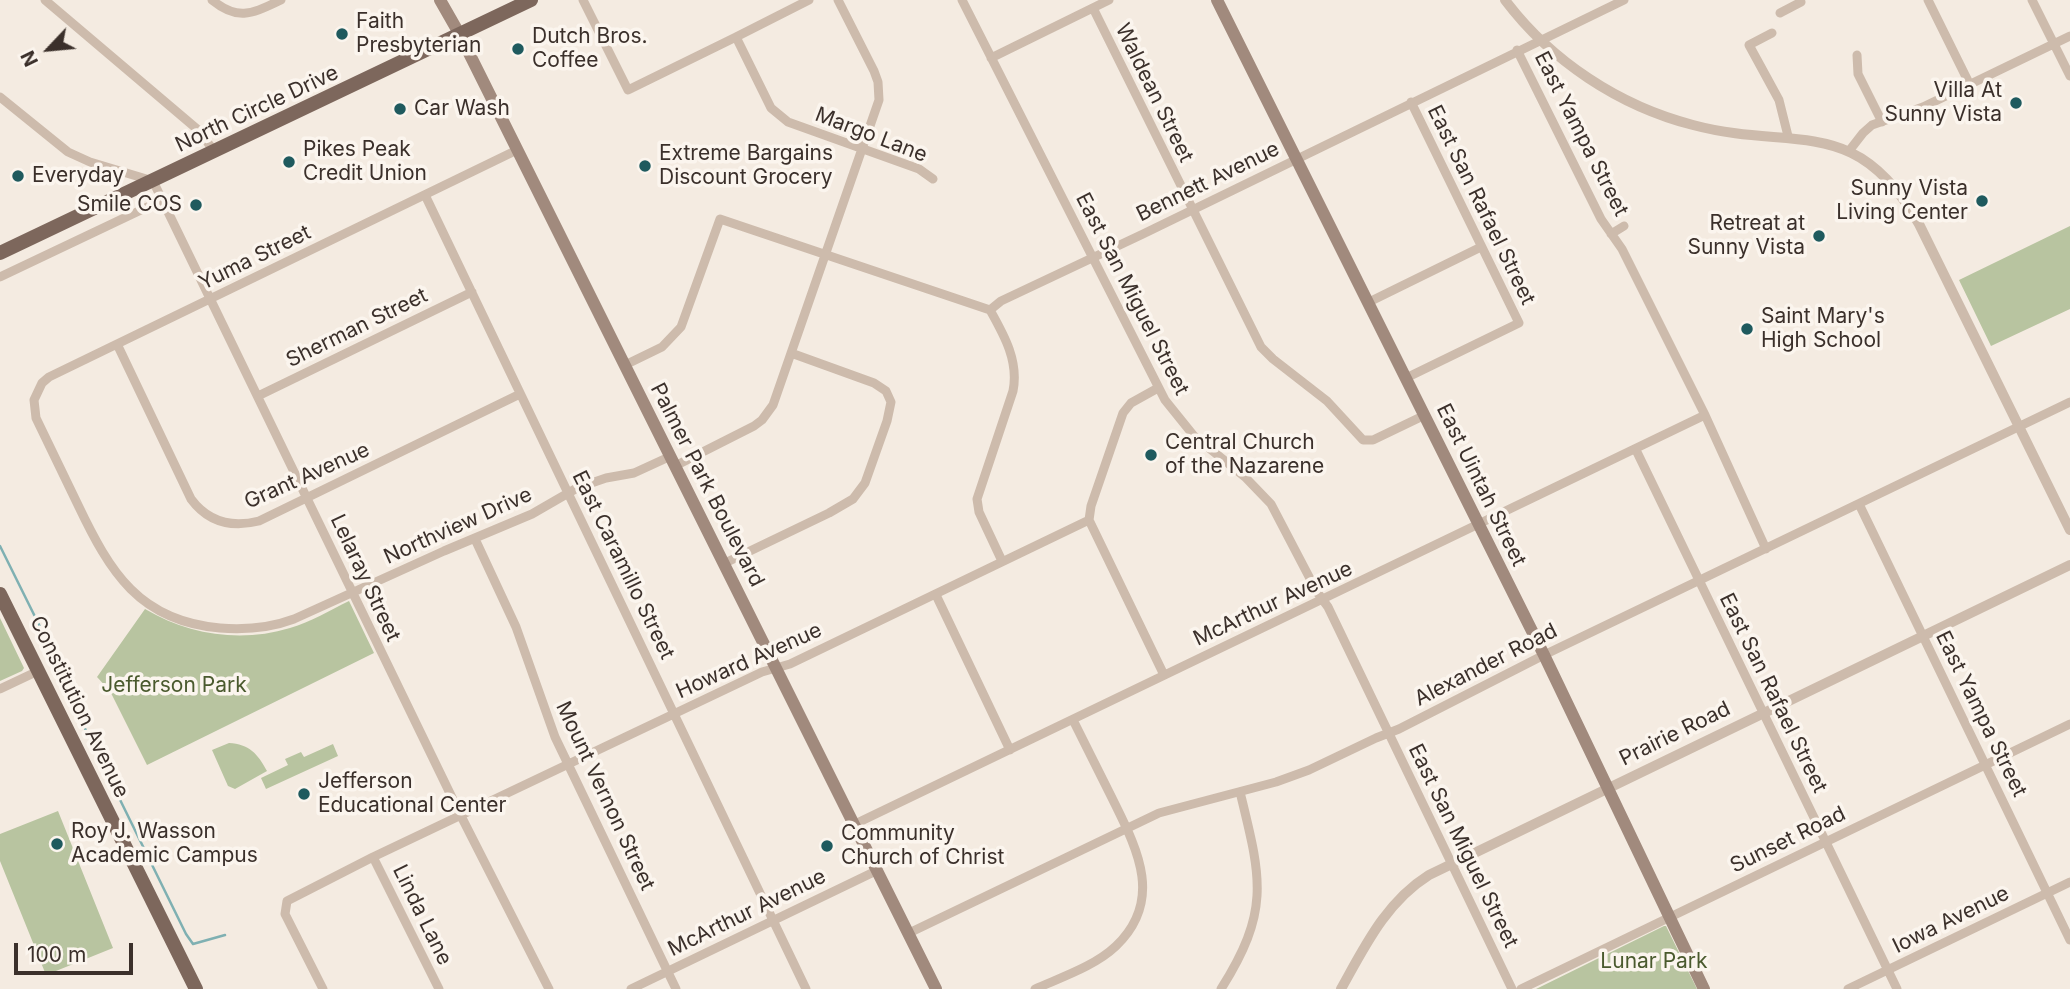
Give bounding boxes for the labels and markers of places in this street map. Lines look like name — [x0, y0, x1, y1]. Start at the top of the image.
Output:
place label: Faith Presbyterian — [356, 9, 481, 59]
place label: Dutch Bros. Coffee — [532, 24, 648, 74]
marker: Faith Presbyterian — [334, 26, 350, 42]
marker: Dutch Bros. Coffee — [510, 41, 526, 57]
place label: Villa At Sunny Vista — [1884, 78, 2002, 128]
marker: Villa At Sunny Vista — [2008, 95, 2024, 111]
place label: Car Wash — [414, 96, 510, 122]
marker: Car Wash — [392, 101, 408, 117]
place label: Pikes Peak Credit Union — [303, 137, 427, 187]
place label: Extreme Bargains Discount Grocery — [659, 141, 833, 191]
marker: Pikes Peak Credit Union — [281, 154, 297, 170]
marker: Extreme Bargains Discount Grocery — [637, 158, 653, 174]
place label: Everyday — [32, 163, 124, 189]
marker: Everyday — [10, 168, 26, 184]
place label: Sunny Vista Living Center — [1836, 176, 1968, 226]
place label: Smile COS — [77, 192, 182, 218]
marker: Sunny Vista Living Center — [1974, 193, 1990, 209]
marker: Smile COS — [188, 197, 204, 213]
place label: Retreat at Sunny Vista — [1687, 211, 1805, 261]
marker: Retreat at Sunny Vista — [1811, 228, 1827, 244]
place label: Saint Mary's High School — [1761, 304, 1885, 354]
marker: Saint Mary's High School — [1739, 321, 1755, 337]
place label: Central Church of the Nazarene — [1165, 430, 1324, 480]
marker: Central Church of the Nazarene — [1143, 447, 1159, 463]
place label: Jefferson Educational Center — [318, 769, 506, 819]
marker: Jefferson Educational Center — [296, 786, 312, 802]
place label: Roy J. Wasson Academic Campus — [71, 819, 258, 869]
place label: Community Church of Christ — [841, 821, 1004, 871]
marker: Roy J. Wasson Academic Campus — [49, 836, 65, 852]
marker: Community Church of Christ — [819, 838, 835, 854]

